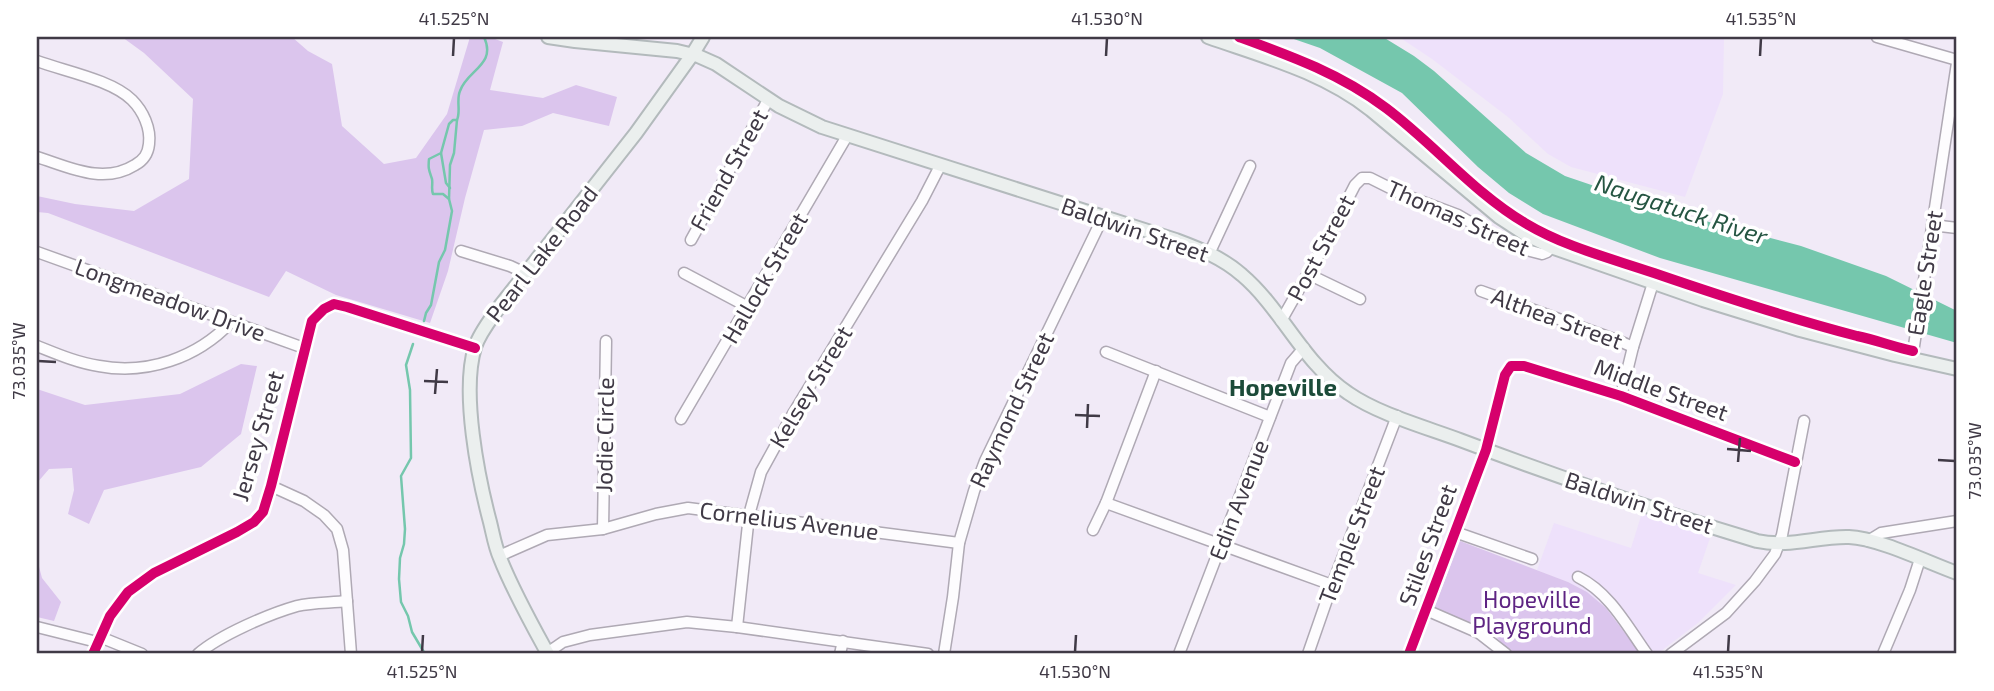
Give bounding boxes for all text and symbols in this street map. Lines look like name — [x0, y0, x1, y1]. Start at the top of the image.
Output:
text: 41.525°N — [419, 7, 490, 29]
text: 41.530°N — [1071, 7, 1143, 29]
text: 41.535°N — [1726, 7, 1796, 29]
street label: Friend Street — [683, 104, 773, 235]
water label: Naugatuck River — [1591, 167, 1772, 250]
street label: Thomas Street — [1383, 173, 1534, 261]
street label: Pearl Lake Road — [479, 180, 603, 327]
street label: Post Street — [1281, 190, 1360, 305]
street label: Baldwin Street — [1058, 191, 1213, 267]
street label: Hallock Street — [715, 207, 813, 348]
street label: Eagle Street — [1900, 208, 1948, 338]
street label: Longmeadow Drive — [71, 252, 269, 347]
street label: Althea Street — [1488, 281, 1627, 355]
street label: Kelsey Street — [763, 320, 858, 452]
text: 73.035°W — [7, 322, 29, 400]
street label: Raymond Street — [963, 327, 1059, 492]
street label: Middle Street — [1591, 352, 1732, 426]
street label: Jersey Street — [225, 367, 289, 504]
district label: Hopeville — [1229, 372, 1337, 401]
street label: Jodie Circle — [589, 377, 619, 493]
text: 73.035°W — [1963, 422, 1985, 500]
street label: Edin Avenue — [1202, 435, 1274, 564]
street label: Temple Street — [1312, 462, 1390, 607]
street label: Baldwin Street — [1562, 465, 1717, 539]
street label: Stiles Street — [1392, 480, 1462, 609]
street label: Cornelius Avenue — [698, 495, 880, 545]
park label: Hopeville Playground — [1472, 585, 1592, 639]
text: 41.525°N — [387, 660, 458, 682]
text: 41.530°N — [1039, 660, 1111, 682]
text: 41.535°N — [1693, 660, 1763, 682]

